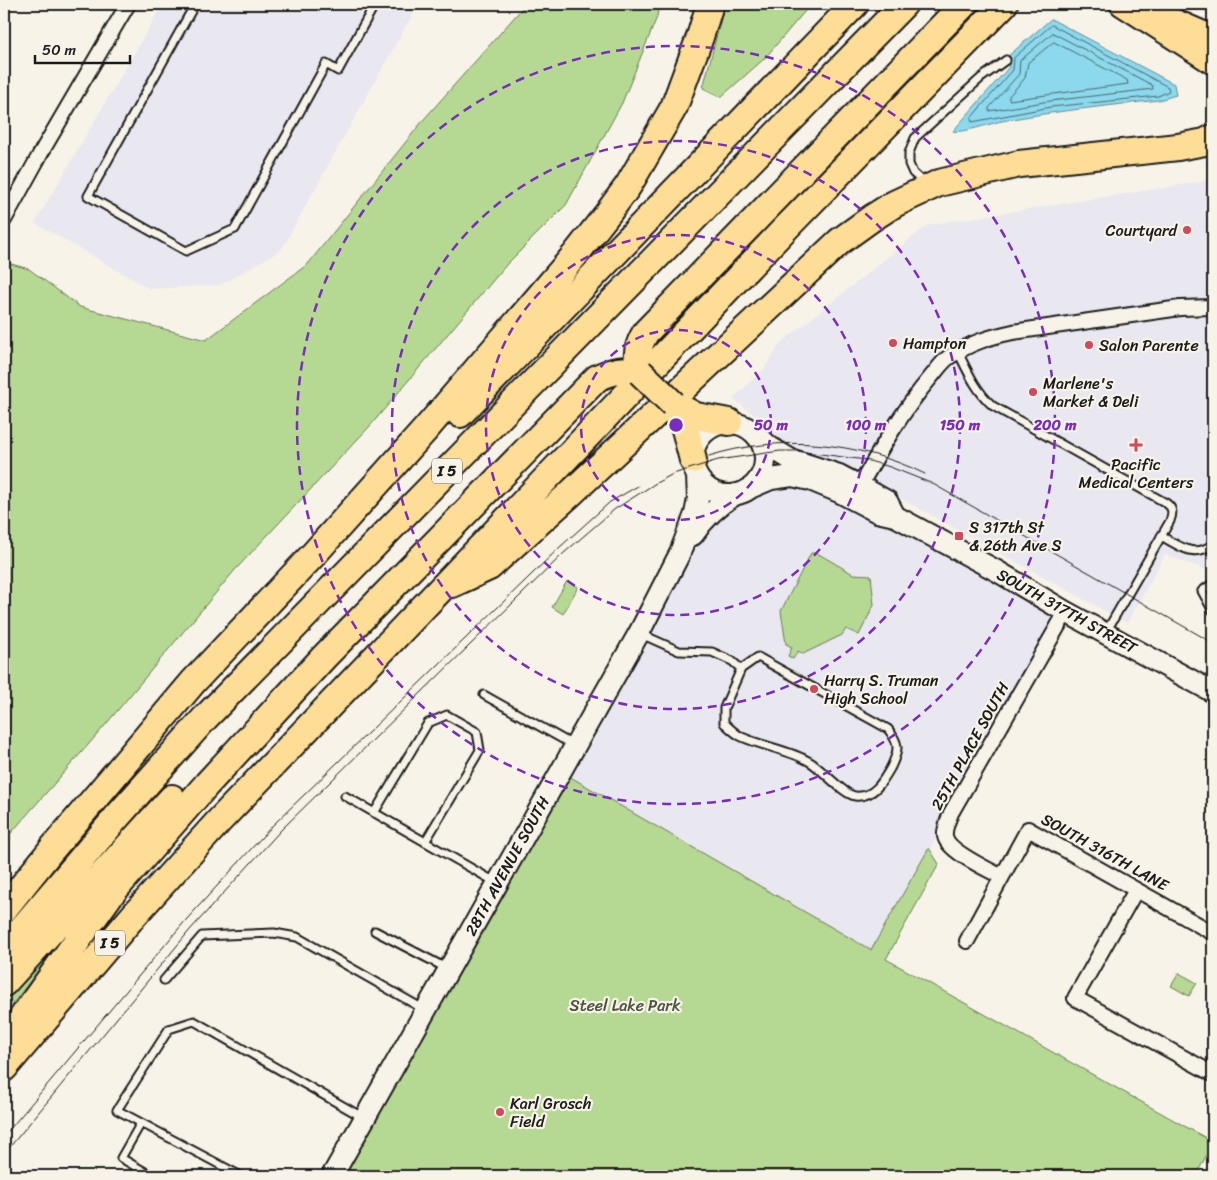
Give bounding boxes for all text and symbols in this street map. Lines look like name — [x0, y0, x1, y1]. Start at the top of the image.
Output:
scale bar — [35, 32, 130, 64]
text: 50 m — [42, 37, 77, 63]
place label: Courtyard — [1106, 216, 1179, 245]
marker: Courtyard — [1181, 224, 1193, 236]
place label: Hampton — [903, 329, 967, 358]
place label: Salon Parente — [1099, 331, 1199, 360]
marker: Hampton — [887, 337, 899, 349]
marker: Salon Parente — [1083, 339, 1095, 351]
place label: Marlene's Market & Deli — [1043, 369, 1139, 416]
marker: Marlene's Market & Deli — [1027, 386, 1039, 398]
text: 50 m — [754, 412, 789, 438]
text: 100 m — [846, 412, 887, 438]
text: 150 m — [940, 412, 981, 438]
text: 200 m — [1032, 412, 1077, 438]
centre of rings — [667, 416, 685, 434]
marker: Pacific Medical Centers — [1129, 438, 1143, 452]
place label: Pacific Medical Centers — [1079, 450, 1194, 497]
road number: I 5 — [432, 458, 462, 484]
place label: S 317th St & 26th Ave S — [969, 513, 1062, 560]
marker: S 317th St & 26th Ave S — [953, 530, 965, 542]
street label: SOUTH 317TH STREET — [991, 560, 1144, 662]
place label: Harry S. Truman High School — [824, 666, 939, 713]
street label: 25TH PLACE SOUTH — [923, 676, 1018, 816]
marker: Harry S. Truman High School — [808, 683, 820, 695]
street label: 28TH AVENUE SOUTH — [456, 790, 558, 941]
street label: SOUTH 316TH LANE — [1036, 805, 1175, 900]
road number: I 5 — [95, 930, 125, 956]
park label: Steel Lake Park — [570, 991, 681, 1020]
place label: Karl Grosch Field — [510, 1089, 591, 1136]
marker: Karl Grosch Field — [494, 1106, 506, 1118]

